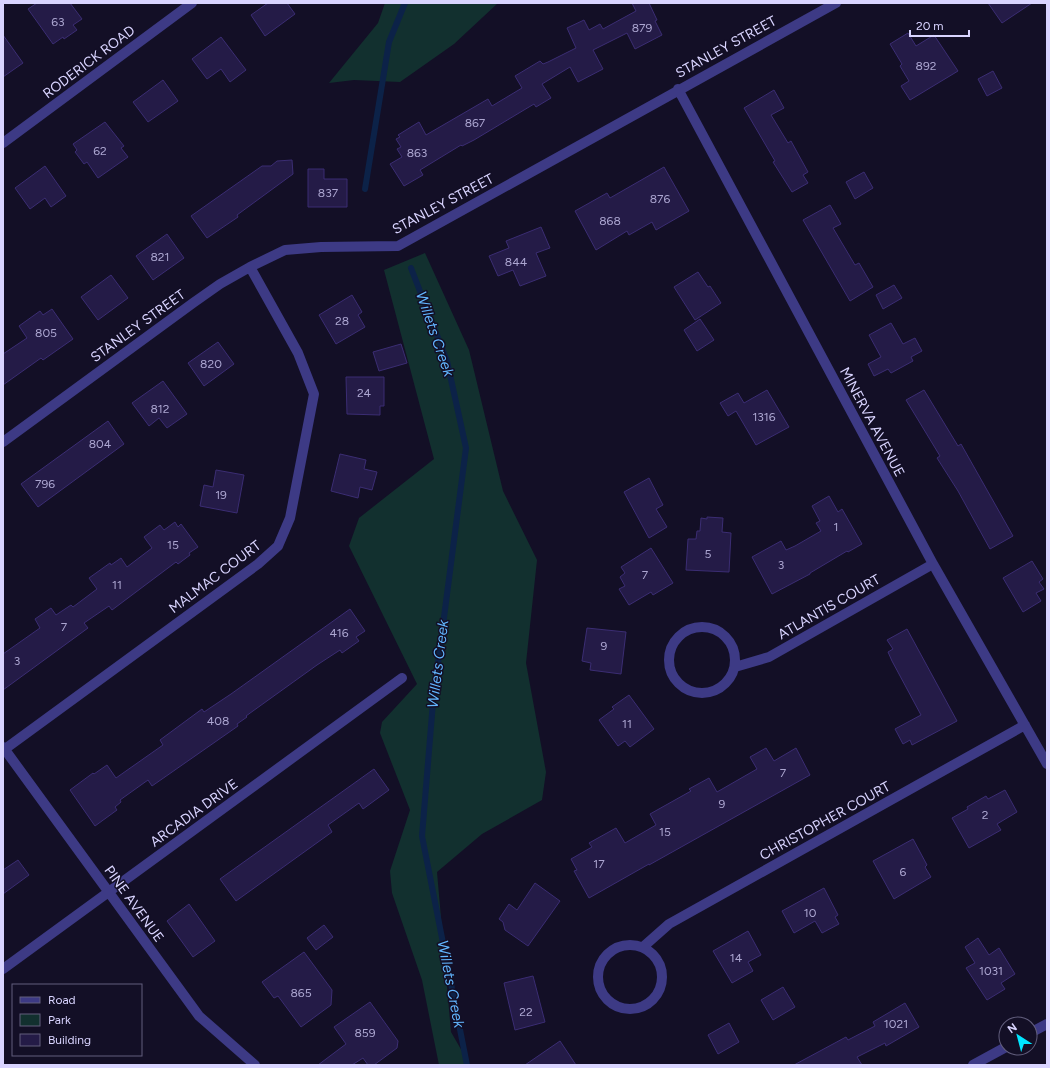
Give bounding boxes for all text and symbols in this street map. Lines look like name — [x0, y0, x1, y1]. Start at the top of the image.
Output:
street label: STANLEY STREET — [673, 12, 780, 82]
scale bar — [910, 12, 969, 38]
house number: 63 — [51, 15, 65, 29]
text: 20 m — [916, 19, 944, 33]
house number: 879 — [632, 21, 653, 35]
street label: RODERICK ROAD — [40, 22, 138, 102]
house number: 892 — [916, 59, 936, 73]
house number: 867 — [465, 116, 486, 130]
house number: 62 — [93, 144, 107, 158]
house number: 863 — [407, 146, 427, 160]
street label: STANLEY STREET — [389, 170, 497, 238]
house number: 837 — [318, 186, 339, 200]
house number: 876 — [650, 192, 671, 206]
house number: 868 — [599, 214, 621, 228]
house number: 821 — [150, 250, 170, 264]
house number: 844 — [505, 255, 528, 269]
street label: STANLEY STREET — [87, 286, 189, 366]
water label: Willets Creek — [412, 289, 458, 380]
house number: 28 — [335, 314, 349, 328]
house number: 805 — [35, 326, 57, 340]
house number: 820 — [200, 357, 222, 371]
street label: MINERVA AVENUE — [836, 364, 908, 480]
house number: 24 — [357, 386, 372, 400]
house number: 812 — [150, 402, 170, 416]
house number: 1316 — [752, 410, 776, 424]
house number: 804 — [89, 437, 112, 451]
house number: 796 — [35, 477, 55, 491]
house number: 19 — [215, 488, 227, 502]
house number: 1 — [834, 520, 838, 534]
street label: MALMAC COURT — [166, 537, 264, 617]
house number: 15 — [167, 538, 179, 552]
house number: 5 — [705, 547, 712, 561]
house number: 3 — [778, 558, 784, 572]
house number: 7 — [642, 568, 649, 582]
street label: ATLANTIS COURT — [775, 571, 883, 643]
house number: 11 — [112, 578, 122, 592]
water label: Willets Creek — [424, 618, 452, 709]
house number: 7 — [61, 620, 68, 634]
house number: 416 — [329, 626, 349, 640]
house number: 9 — [601, 639, 608, 653]
house number: 3 — [14, 654, 20, 668]
house number: 408 — [207, 714, 229, 728]
house number: 11 — [622, 717, 632, 731]
house number: 7 — [780, 766, 787, 780]
street label: ARCADIA DRIVE — [147, 775, 241, 851]
street label: CHRISTOPHER COURT — [757, 778, 894, 864]
house number: 9 — [719, 797, 726, 811]
house number: 2 — [982, 808, 988, 822]
house number: 15 — [659, 825, 671, 839]
house number: 17 — [593, 857, 605, 871]
street label: PINE AVENUE — [101, 862, 167, 946]
house number: 6 — [900, 865, 907, 879]
house number: 10 — [804, 906, 817, 920]
water label: Willets Creek — [434, 939, 468, 1030]
house number: 14 — [730, 951, 743, 965]
house number: 1031 — [979, 964, 1003, 978]
legend — [12, 984, 142, 1056]
house number: 865 — [290, 986, 312, 1000]
text: Road — [48, 993, 76, 1007]
house number: 22 — [519, 1005, 533, 1019]
text: Park — [48, 1013, 71, 1027]
north arrow — [998, 1016, 1038, 1056]
house number: 1021 — [884, 1017, 908, 1031]
text: N — [1005, 1021, 1020, 1036]
house number: 859 — [354, 1026, 376, 1040]
text: Building — [48, 1033, 91, 1047]

